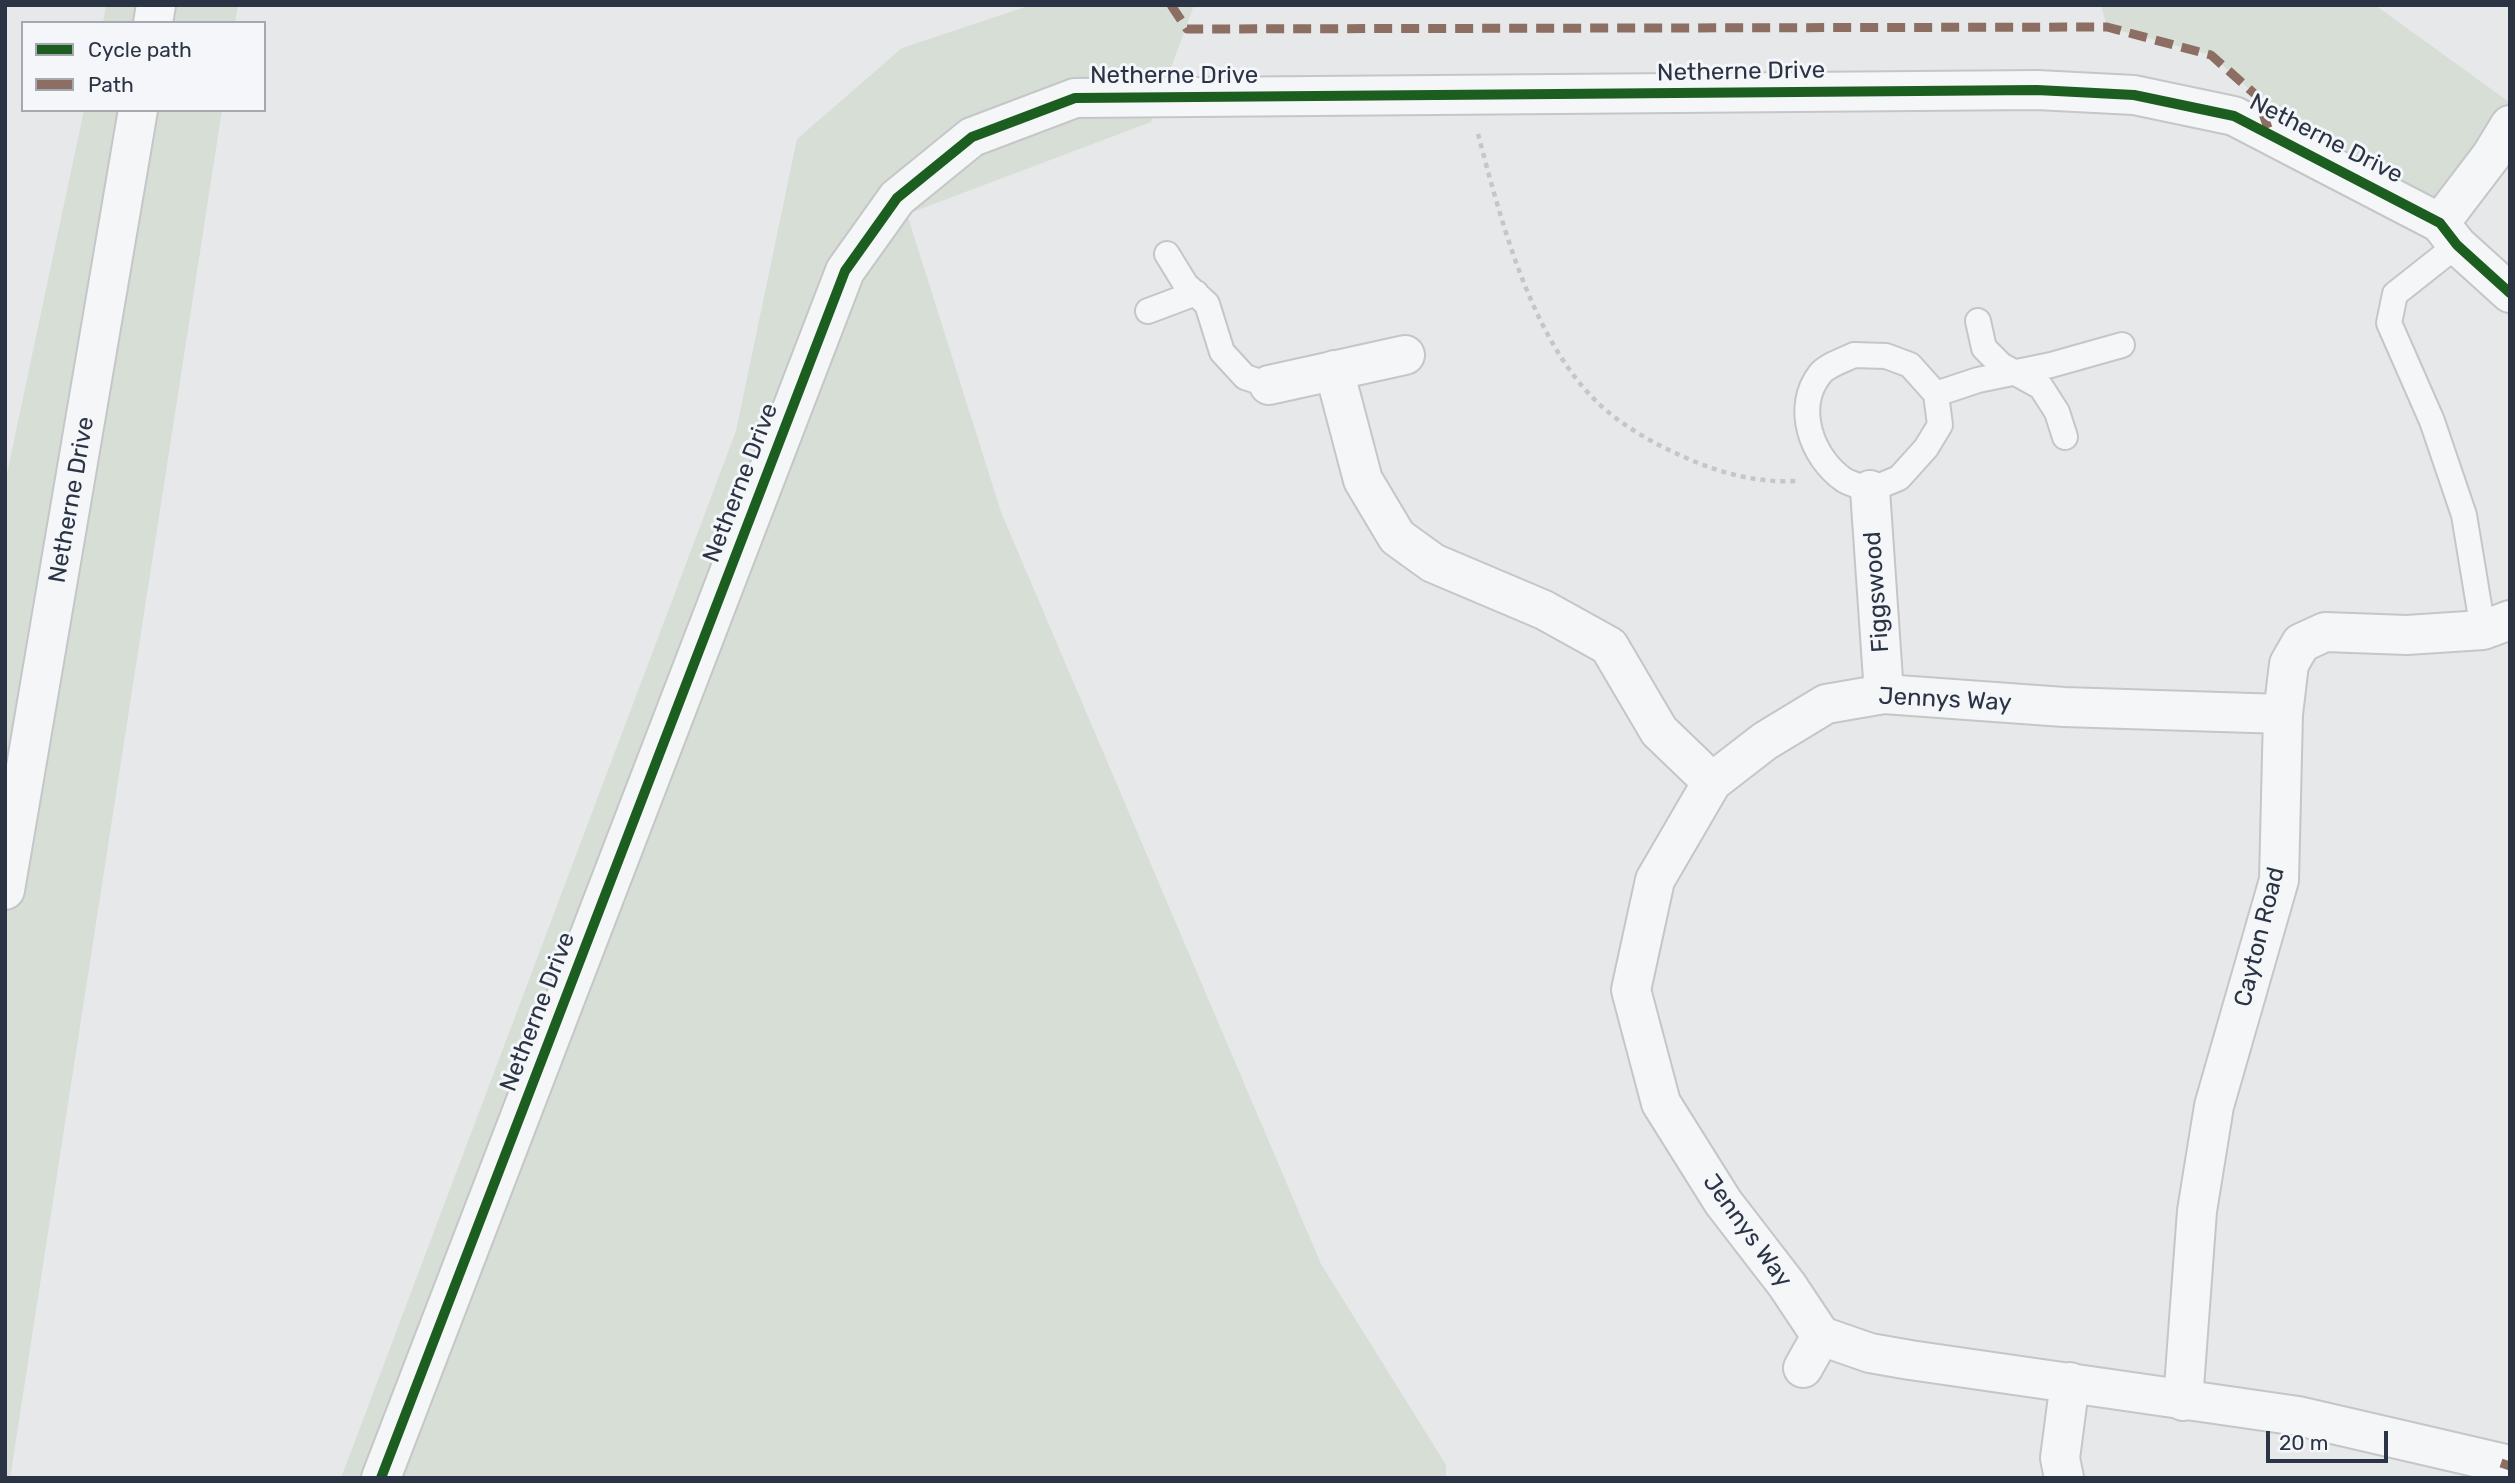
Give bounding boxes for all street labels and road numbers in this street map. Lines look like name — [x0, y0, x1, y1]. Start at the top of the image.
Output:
street label: Netherne Drive — [1657, 56, 1825, 88]
street label: Netherne Drive — [1090, 62, 1258, 90]
street label: Netherne Drive — [2245, 88, 2407, 190]
street label: Netherne Drive — [697, 399, 785, 567]
street label: Netherne Drive — [43, 415, 101, 585]
street label: Figgswood — [1858, 531, 1896, 653]
street label: Jennys Way — [1878, 682, 2012, 718]
street label: Cayton Road — [2229, 864, 2291, 1010]
street label: Netherne Drive — [494, 928, 582, 1096]
street label: Jennys Way — [1696, 1169, 1798, 1293]

